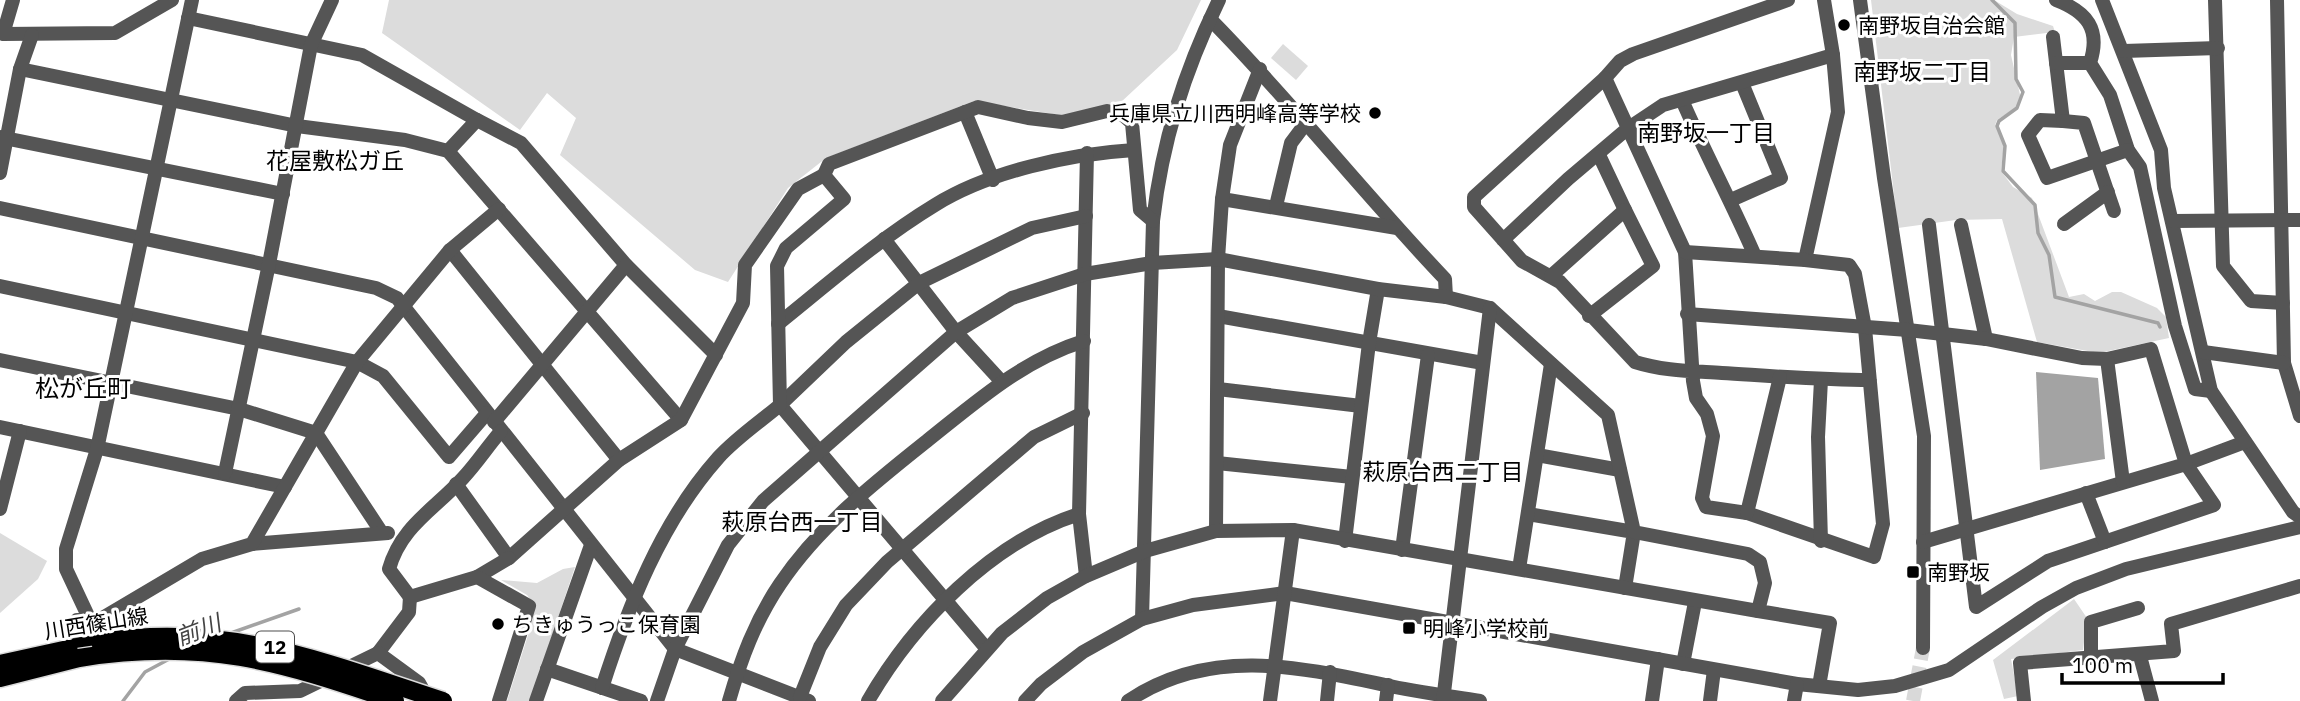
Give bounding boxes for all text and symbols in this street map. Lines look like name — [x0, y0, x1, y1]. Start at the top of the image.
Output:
place label: 南野坂自治会館 — [1858, 11, 2005, 39]
marker: 南野坂自治会館 — [1836, 17, 1852, 33]
district label: 南野坂二丁目 — [1853, 56, 1991, 86]
place label: 兵庫県立川西明峰高等学校 — [1109, 99, 1361, 127]
marker: 兵庫県立川西明峰高等学校 — [1367, 105, 1383, 121]
district label: 南野坂一丁目 — [1637, 117, 1775, 147]
district label: 花屋敷松ガ丘 — [266, 145, 404, 175]
district label: 松が丘町 — [35, 372, 131, 404]
district label: 萩原台西二丁目 — [1363, 456, 1524, 486]
district label: 萩原台西一丁目 — [722, 506, 883, 536]
place label: 南野坂 — [1927, 558, 1990, 586]
marker: 南野坂 — [1905, 564, 1921, 580]
street label: 川西篠山線 — [42, 601, 150, 645]
water label: 前川 — [171, 606, 228, 651]
place label: ちきゅうっこ保育園 — [512, 610, 701, 638]
place label: 明峰小学校前 — [1423, 614, 1549, 642]
marker: ちきゅうっこ保育園 — [490, 616, 506, 632]
marker: 明峰小学校前 — [1401, 620, 1417, 636]
road number: 12 — [256, 632, 294, 662]
scale bar — [2062, 642, 2223, 686]
text: 100 m — [2072, 651, 2133, 679]

